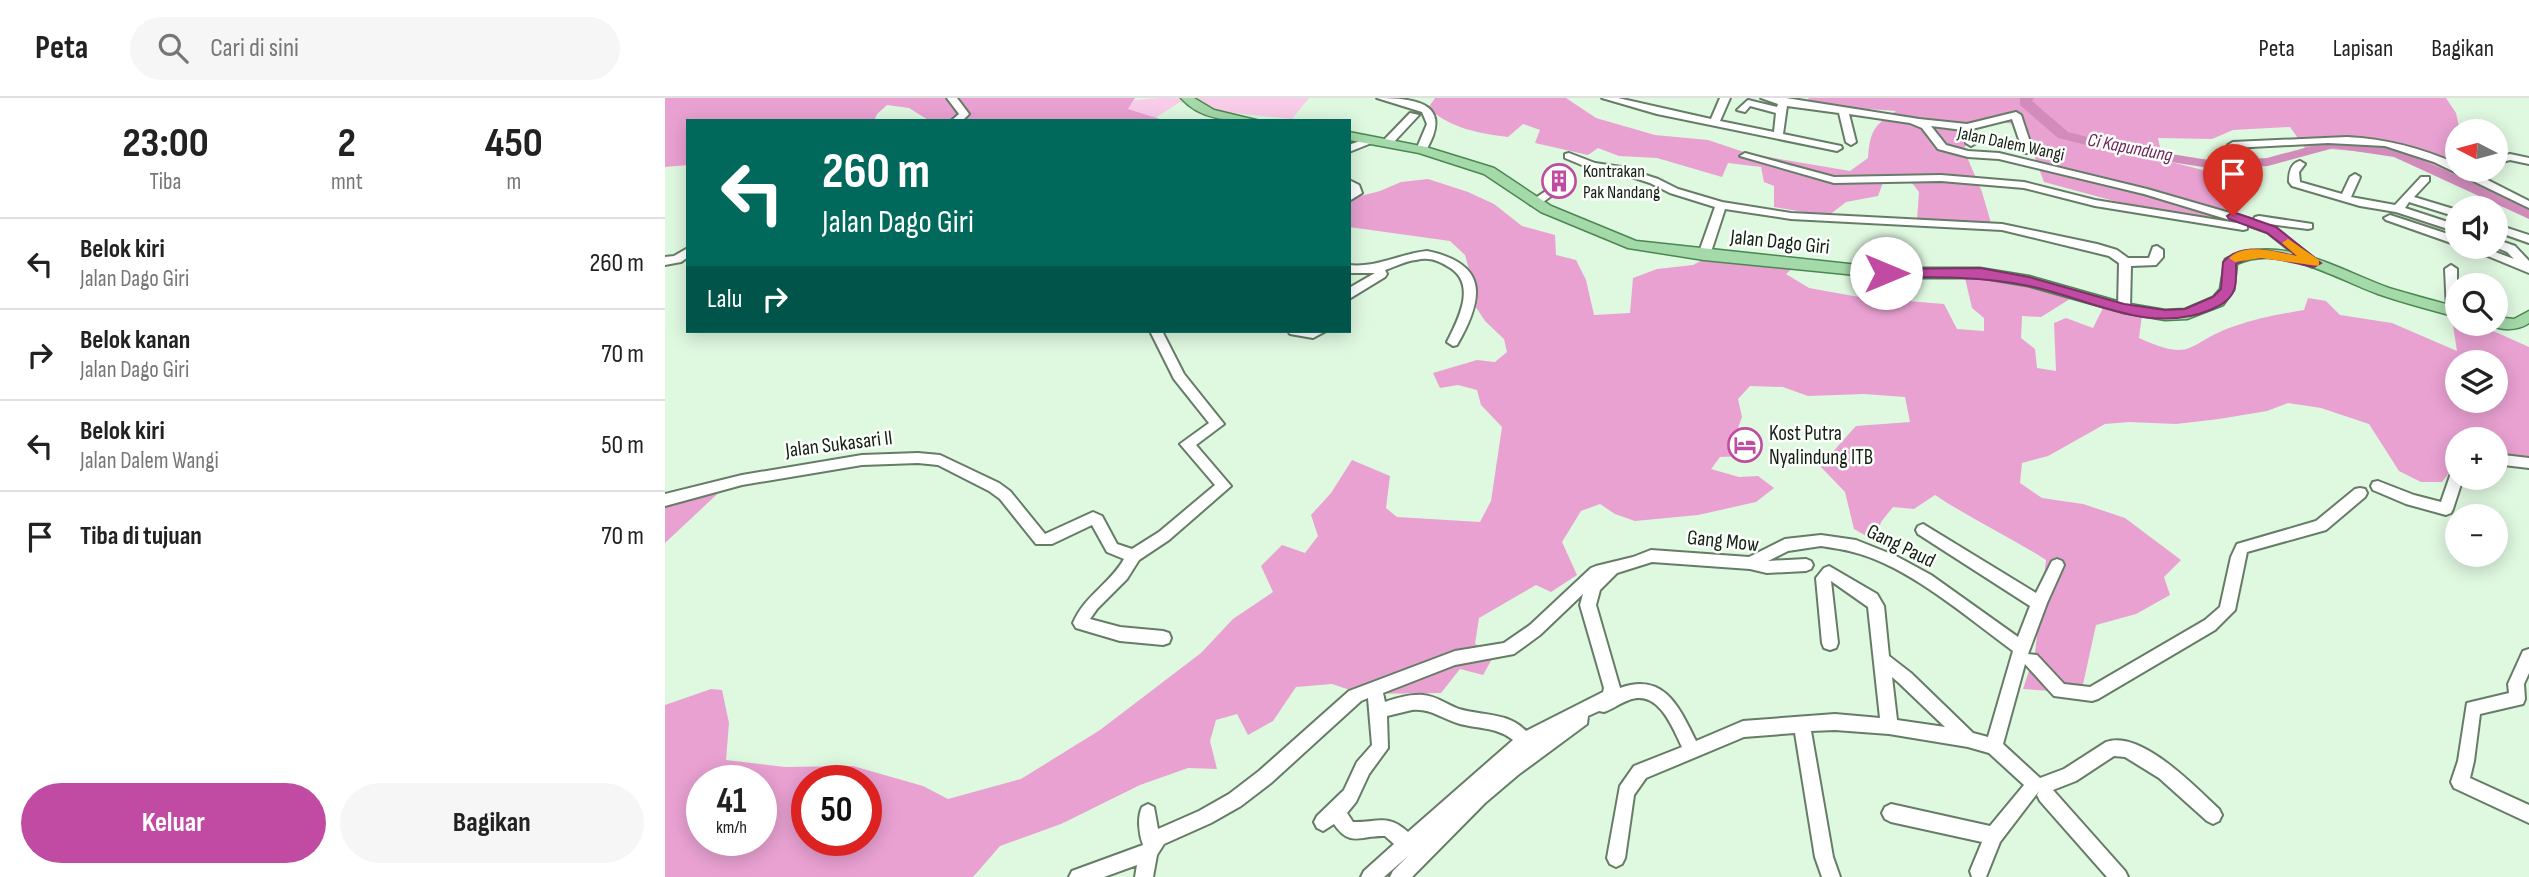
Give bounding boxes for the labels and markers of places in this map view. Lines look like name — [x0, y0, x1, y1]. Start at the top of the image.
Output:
pin — [2203, 144, 2263, 216]
place label: Kontrakan Pak Nandang — [1583, 161, 1660, 203]
building icon: Kontrakan Pak Nandang — [1540, 162, 1578, 200]
place label: Kost Putra Nyalindung ITB — [1769, 421, 1873, 470]
hotel icon: Kost Putra Nyalindung ITB — [1726, 426, 1764, 464]

